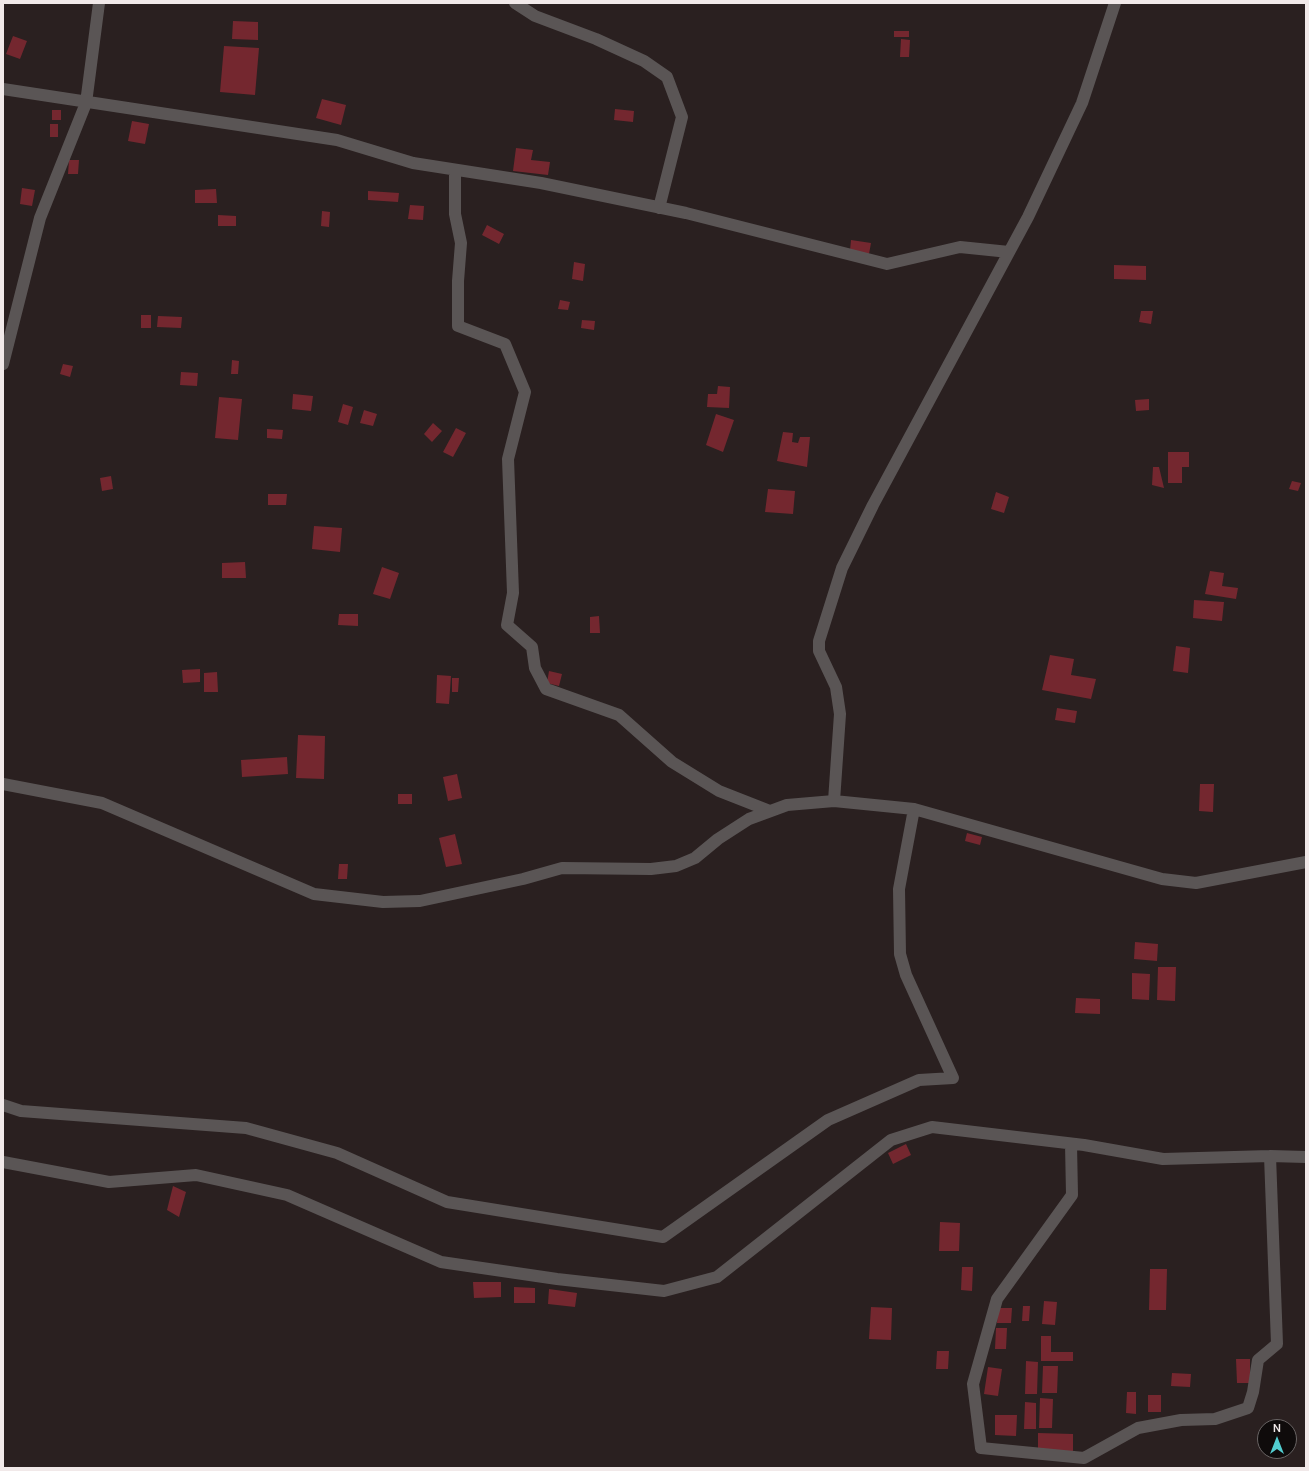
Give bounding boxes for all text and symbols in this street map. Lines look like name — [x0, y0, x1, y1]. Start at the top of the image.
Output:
north arrow — [1257, 1419, 1297, 1459]
text: N — [1273, 1420, 1281, 1435]

